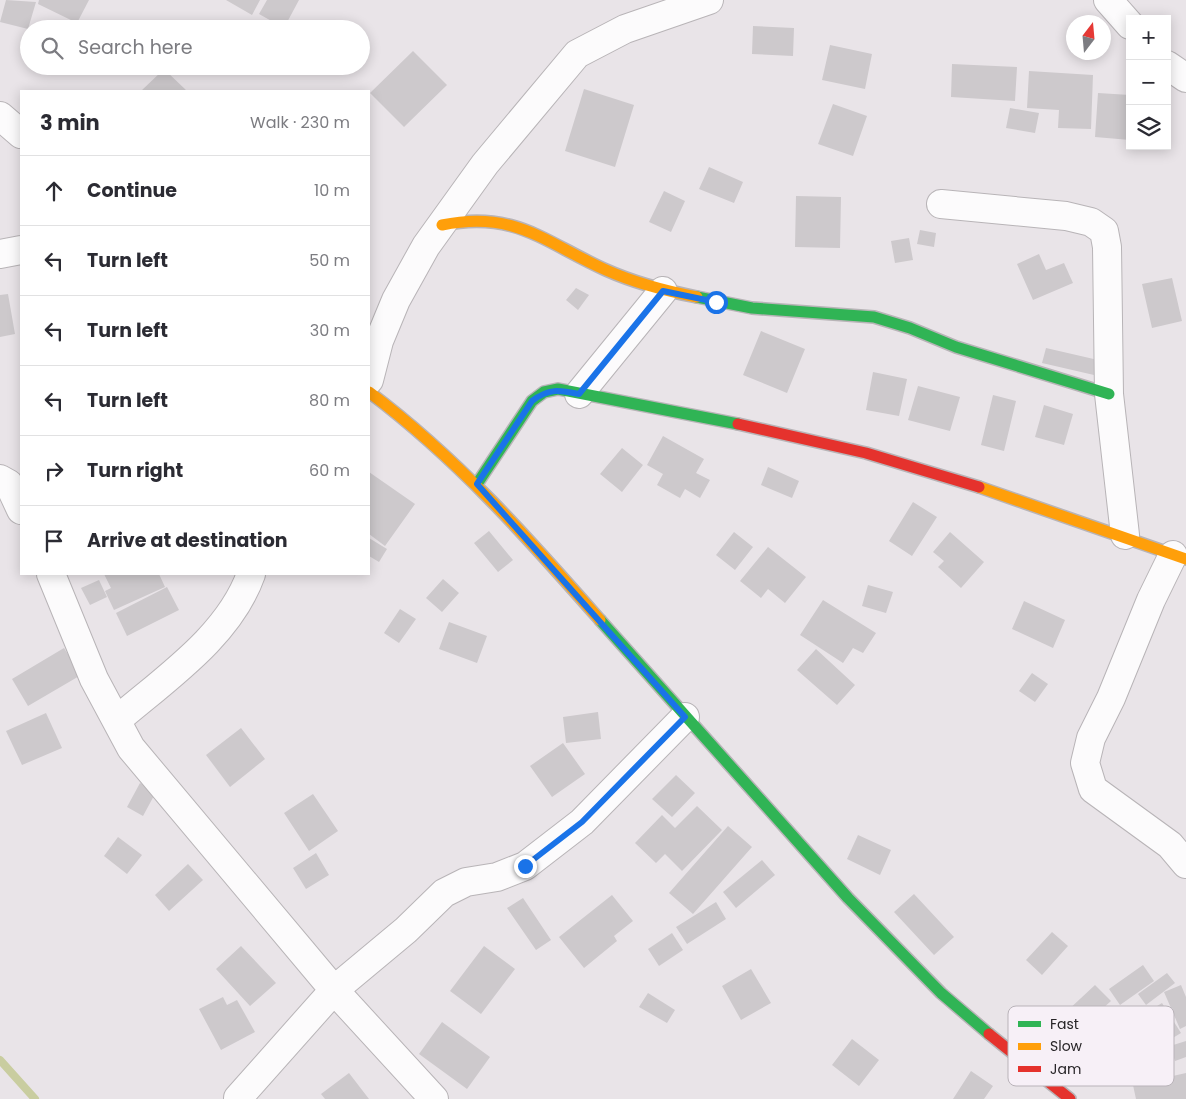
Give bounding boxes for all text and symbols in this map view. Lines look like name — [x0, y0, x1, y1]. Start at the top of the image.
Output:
north arrow — [1066, 15, 1111, 60]
map controls — [1126, 15, 1171, 150]
button: + — [1126, 15, 1171, 60]
search box — [20, 20, 370, 75]
icon: search — [38, 34, 66, 62]
text: Search here — [78, 34, 192, 61]
button: − — [1126, 60, 1171, 105]
button: layers — [1126, 105, 1171, 150]
text: 3 min — [40, 108, 100, 137]
text: Walk · 230 m — [250, 111, 350, 134]
icon: ahead — [40, 177, 68, 205]
text: Continue — [87, 177, 177, 204]
text: 10 m — [314, 179, 350, 202]
icon: left — [40, 247, 68, 275]
text: Turn left — [87, 247, 168, 274]
text: 50 m — [309, 249, 350, 272]
route start — [705, 291, 728, 314]
icon: left — [40, 317, 68, 345]
text: Turn left — [87, 317, 168, 344]
text: 30 m — [310, 319, 350, 342]
icon: left — [40, 387, 68, 415]
text: Turn left — [87, 387, 168, 414]
text: 80 m — [309, 389, 350, 412]
icon: right — [40, 457, 68, 485]
text: Turn right — [87, 457, 183, 484]
text: 60 m — [309, 459, 350, 482]
icon: arrive — [40, 527, 68, 555]
text: Arrive at destination — [87, 527, 288, 554]
route end — [514, 855, 537, 878]
legend — [1008, 1006, 1174, 1086]
text: Fast — [1050, 1014, 1079, 1034]
text: Slow — [1050, 1036, 1083, 1056]
text: Jam — [1050, 1059, 1081, 1079]

